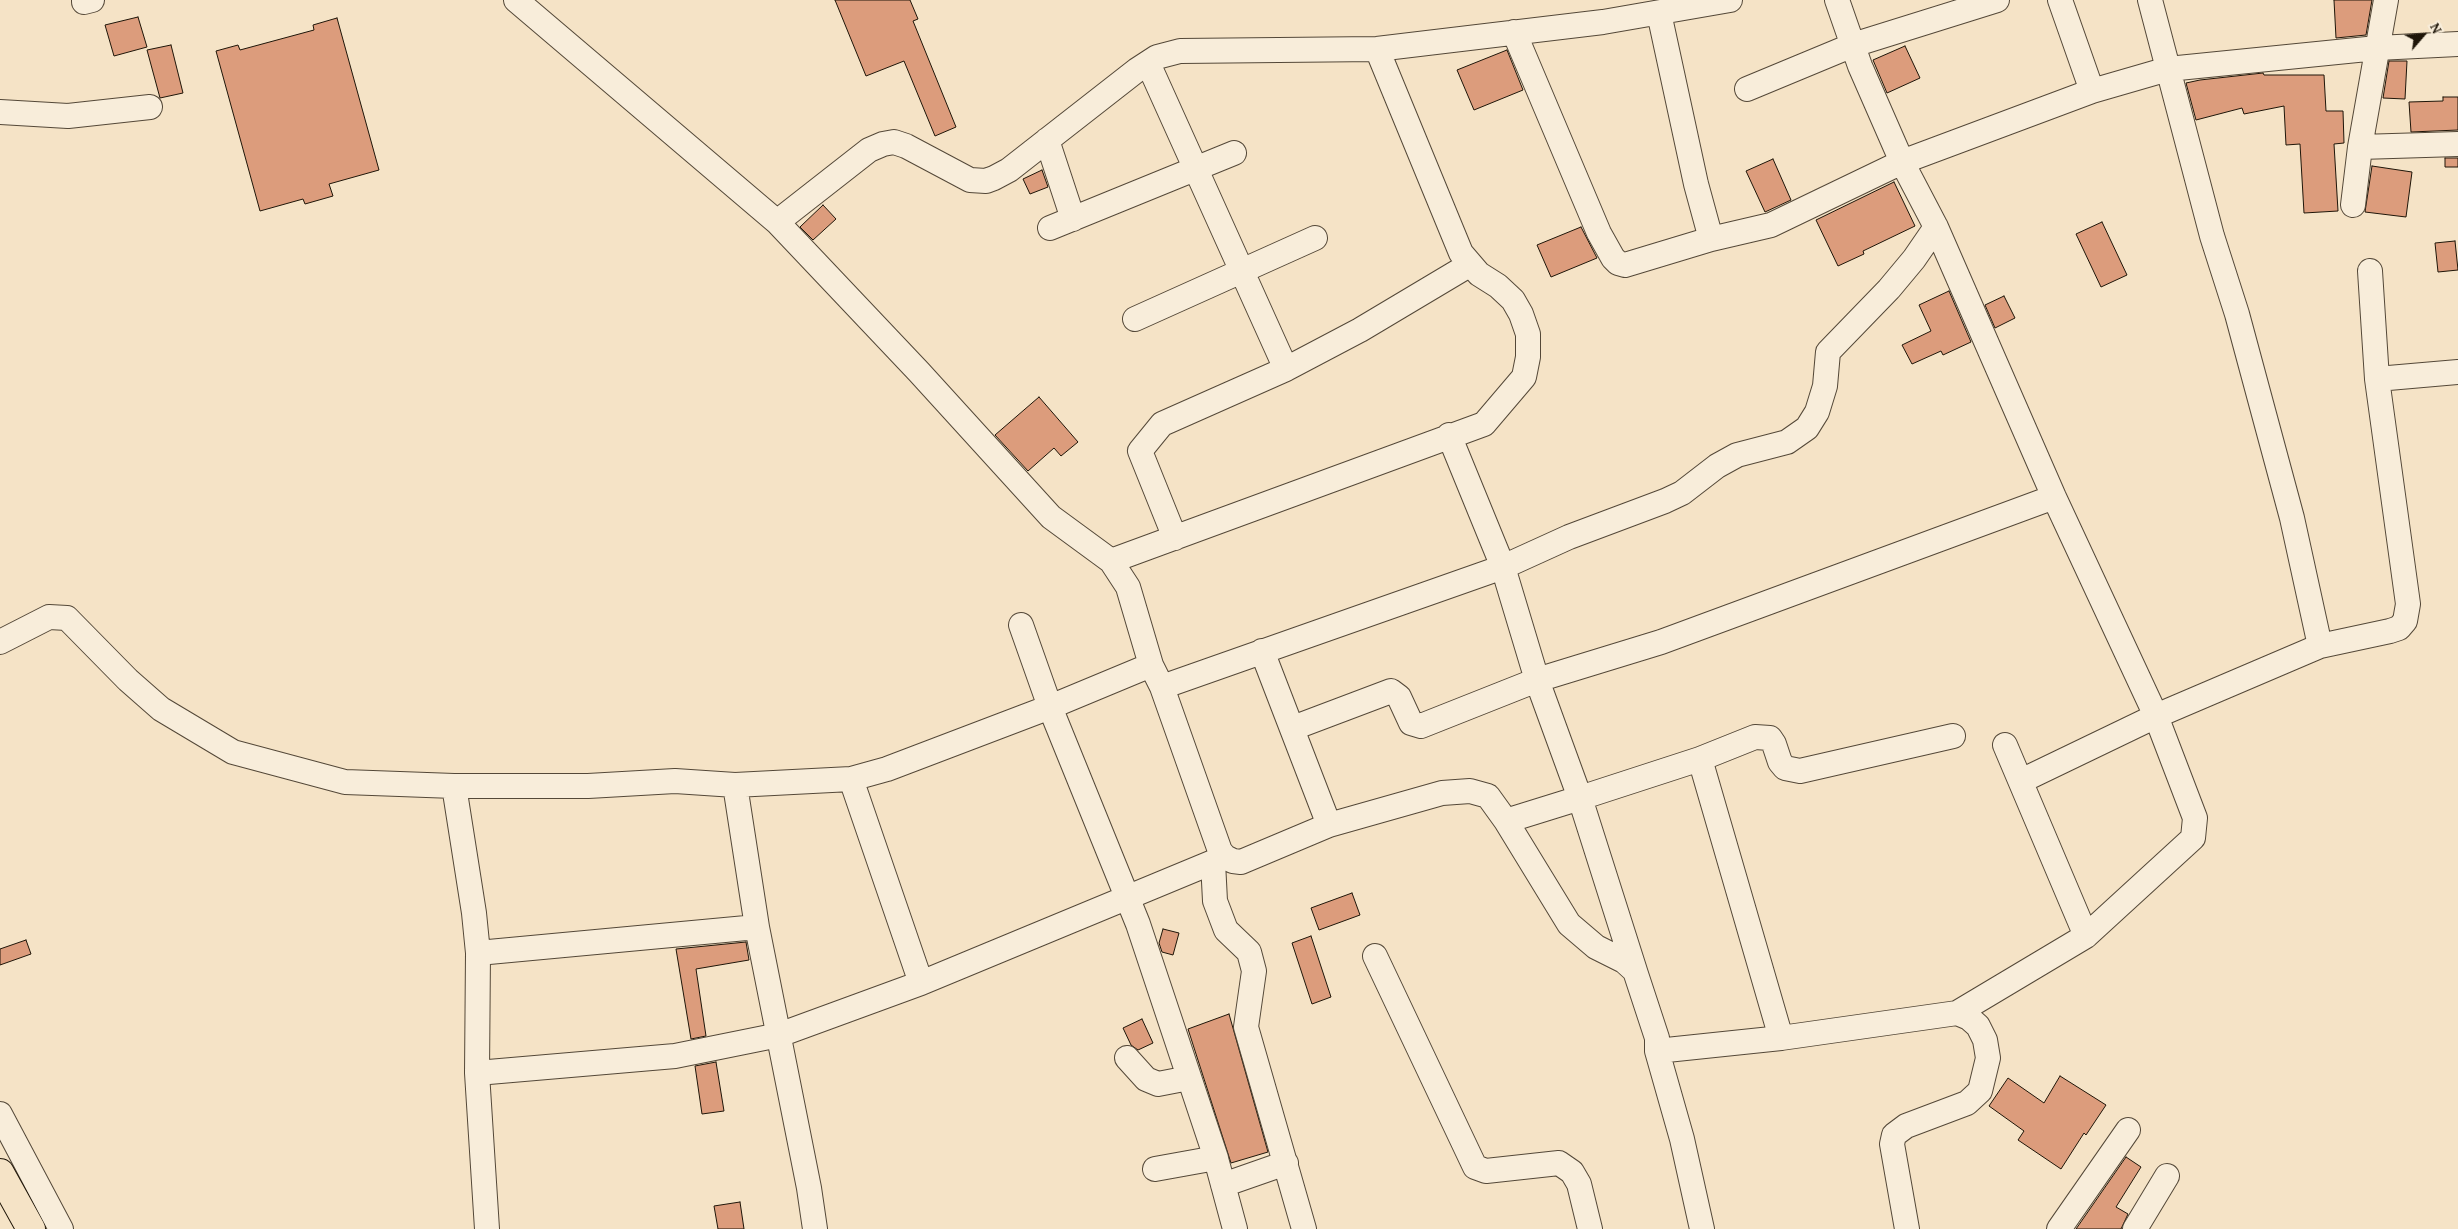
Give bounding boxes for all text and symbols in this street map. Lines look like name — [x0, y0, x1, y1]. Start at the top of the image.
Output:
north arrow — [2398, 10, 2448, 60]
text: N — [2425, 19, 2447, 37]

